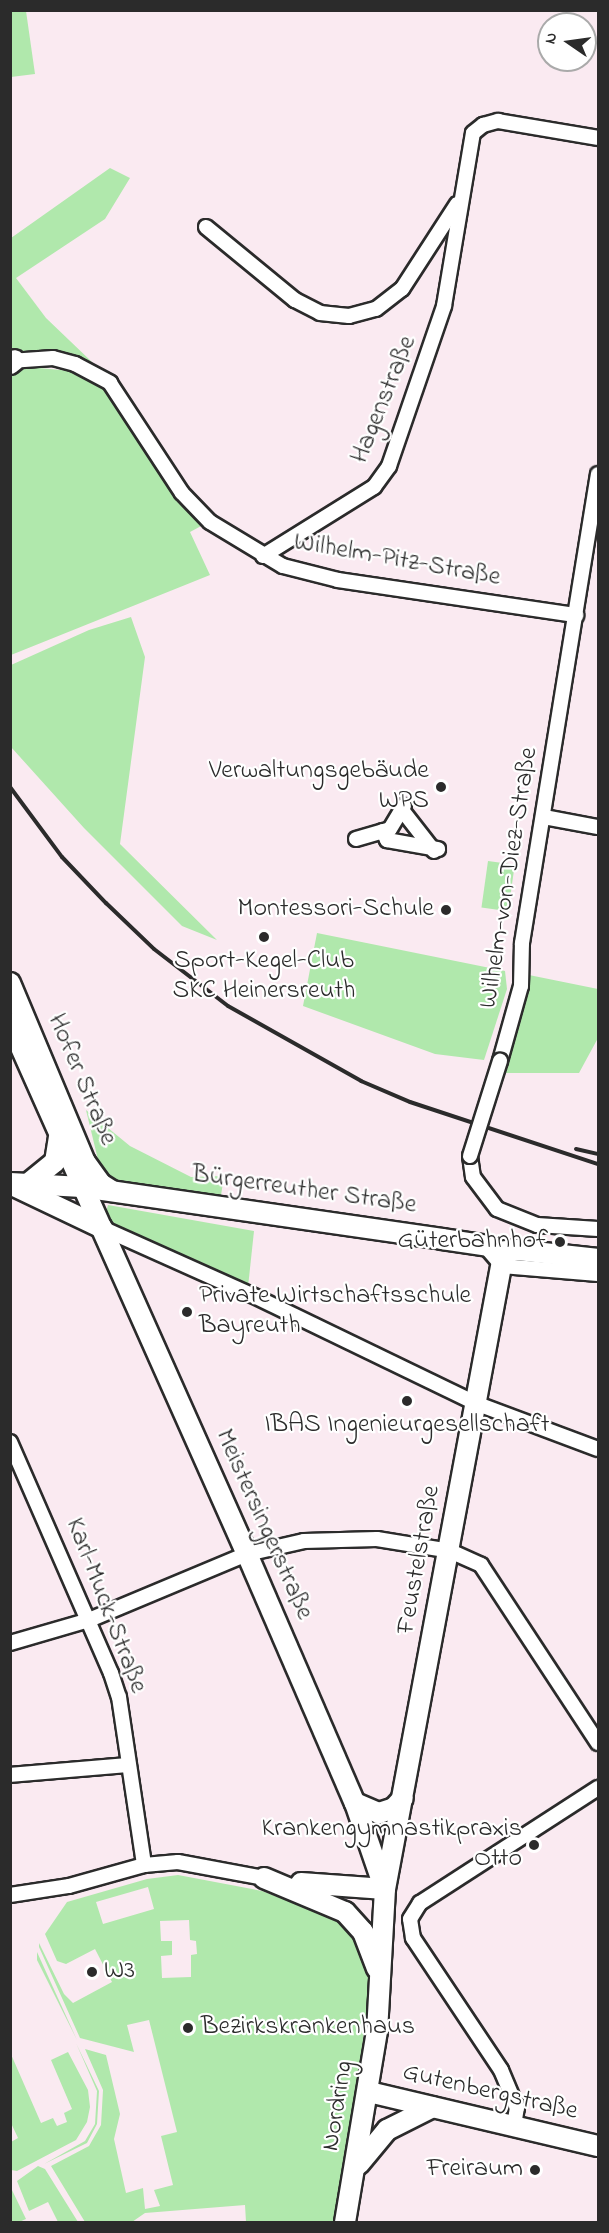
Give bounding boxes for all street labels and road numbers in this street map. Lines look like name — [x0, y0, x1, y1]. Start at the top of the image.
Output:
street label: Hagenstraße — [345, 332, 425, 468]
street label: Wilhelm-Pitz-Straße — [291, 527, 503, 595]
street label: Wilhelm-von-Diez-Straße — [474, 745, 546, 1011]
street label: Hofer Straße — [39, 1010, 123, 1150]
street label: Bürgerreuther Straße — [190, 1160, 418, 1222]
street label: Meistersingerstraße — [207, 1425, 319, 1625]
street label: Feustelstraße — [392, 1483, 448, 1637]
street label: Karl-Muck-Straße — [57, 1514, 153, 1698]
street label: Gutenbergstraße — [399, 2058, 581, 2128]
street label: Nordring — [316, 2059, 362, 2153]

